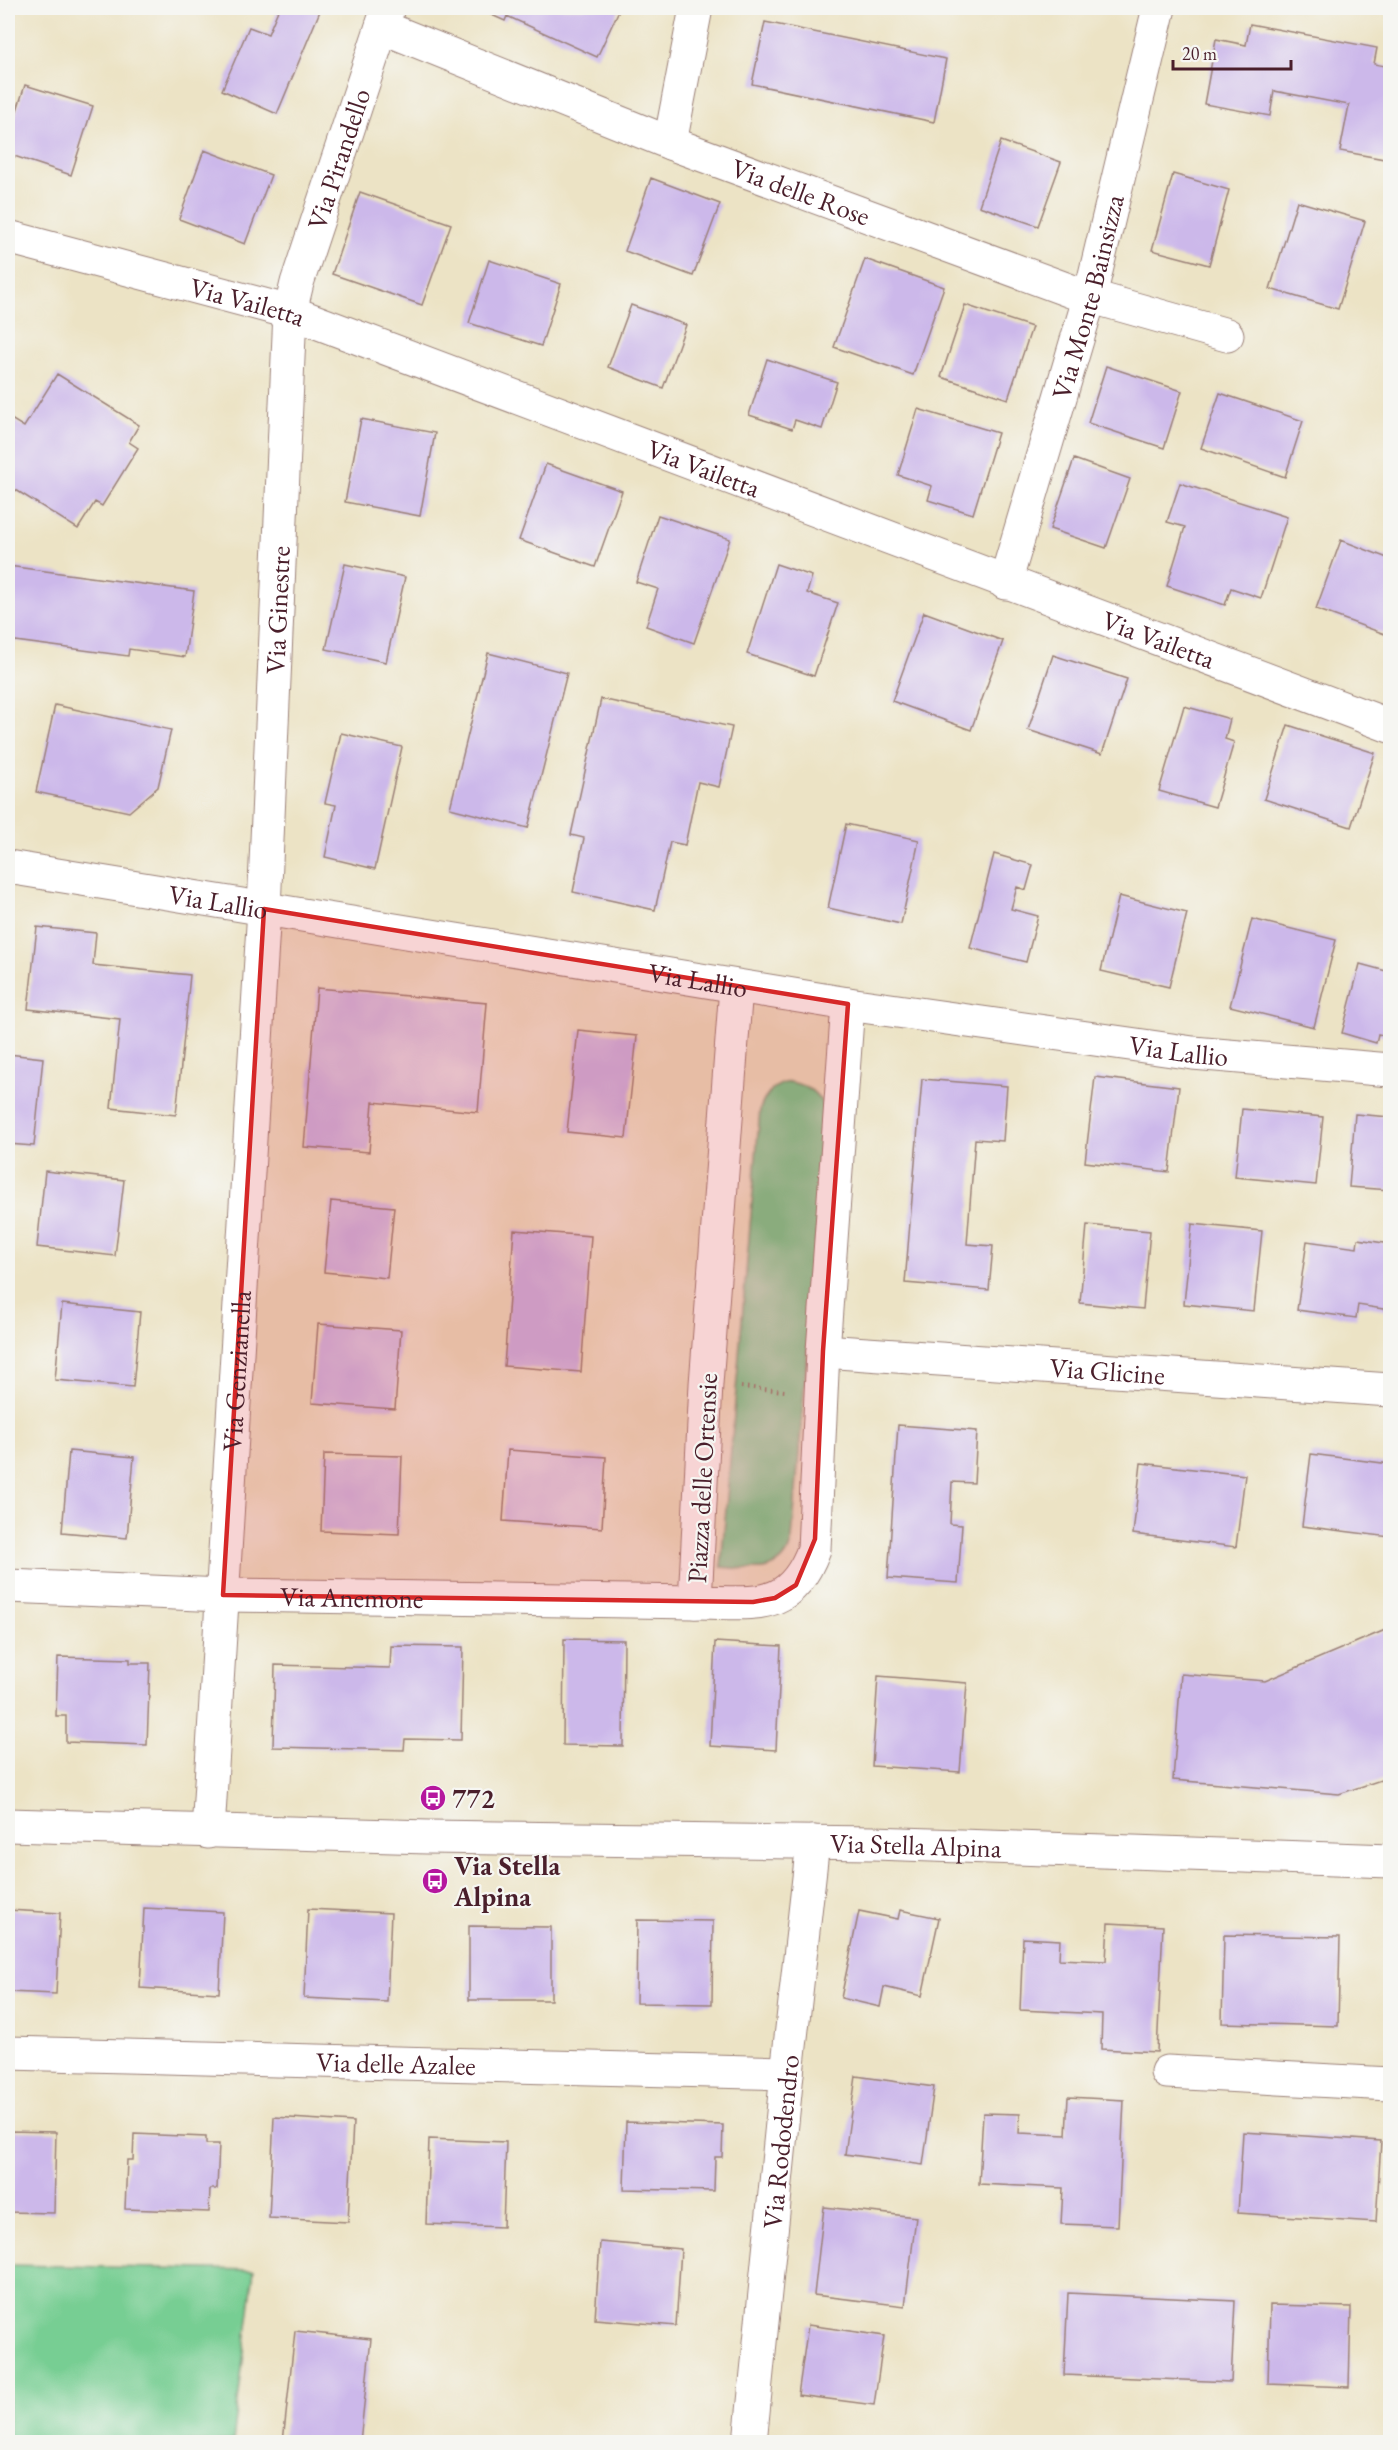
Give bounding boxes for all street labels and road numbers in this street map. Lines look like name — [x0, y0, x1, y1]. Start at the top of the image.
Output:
street label: Via Pirandello — [298, 84, 378, 234]
street label: Via delle Rose — [727, 150, 875, 233]
street label: Via Monte Bainsizza — [1043, 191, 1131, 403]
street label: Via Vailetta — [186, 269, 311, 334]
street label: Via Vailetta — [642, 431, 765, 505]
street label: Via Ginestre — [257, 545, 297, 675]
street label: Via Vailetta — [1097, 602, 1220, 676]
street label: Via Lallio — [166, 876, 270, 927]
street label: Via Lallio — [646, 954, 750, 1005]
street label: Via Lallio — [1127, 1027, 1230, 1073]
street label: Via Genzianella — [214, 1289, 258, 1452]
street label: Via Glicine — [1048, 1349, 1166, 1392]
street label: Piazza delle Ortensie — [679, 1372, 725, 1584]
street label: Via Anemone — [280, 1578, 424, 1615]
street label: Via Stella Alpina — [830, 1825, 1003, 1865]
street label: Via delle Azalee — [315, 2043, 476, 2083]
street label: Via Rododendro — [754, 2053, 806, 2230]

